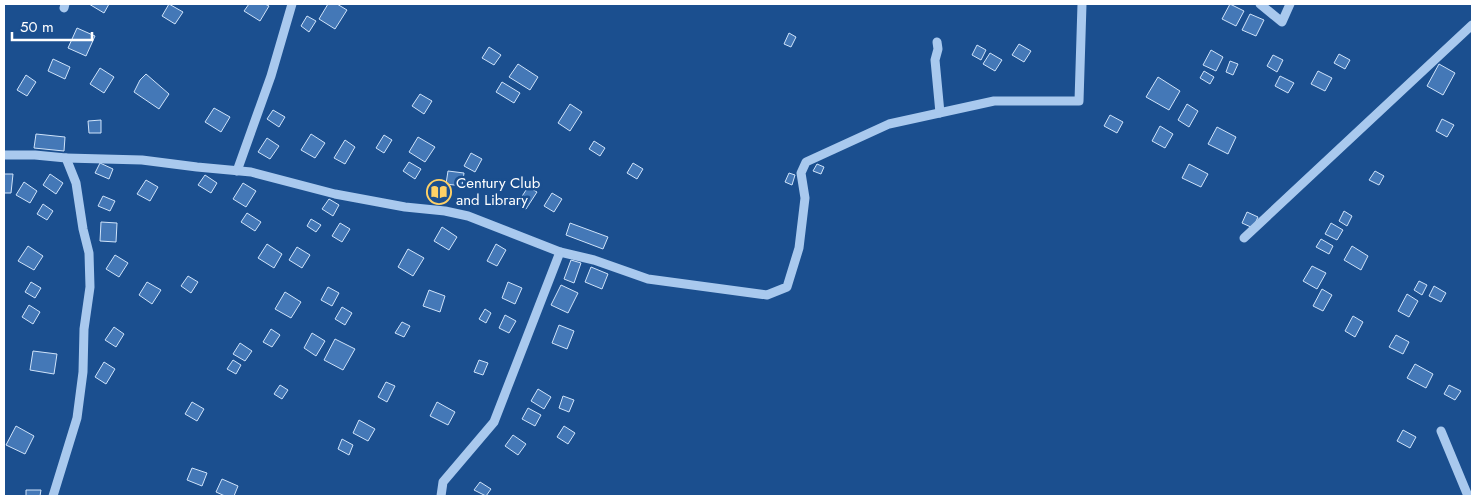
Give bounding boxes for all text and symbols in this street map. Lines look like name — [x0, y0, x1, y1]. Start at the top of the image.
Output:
scale bar — [12, 10, 92, 42]
text: 50 m — [20, 16, 54, 38]
place label: Century Club and Library — [456, 172, 541, 211]
library icon: Century Club and Library — [426, 179, 452, 205]

